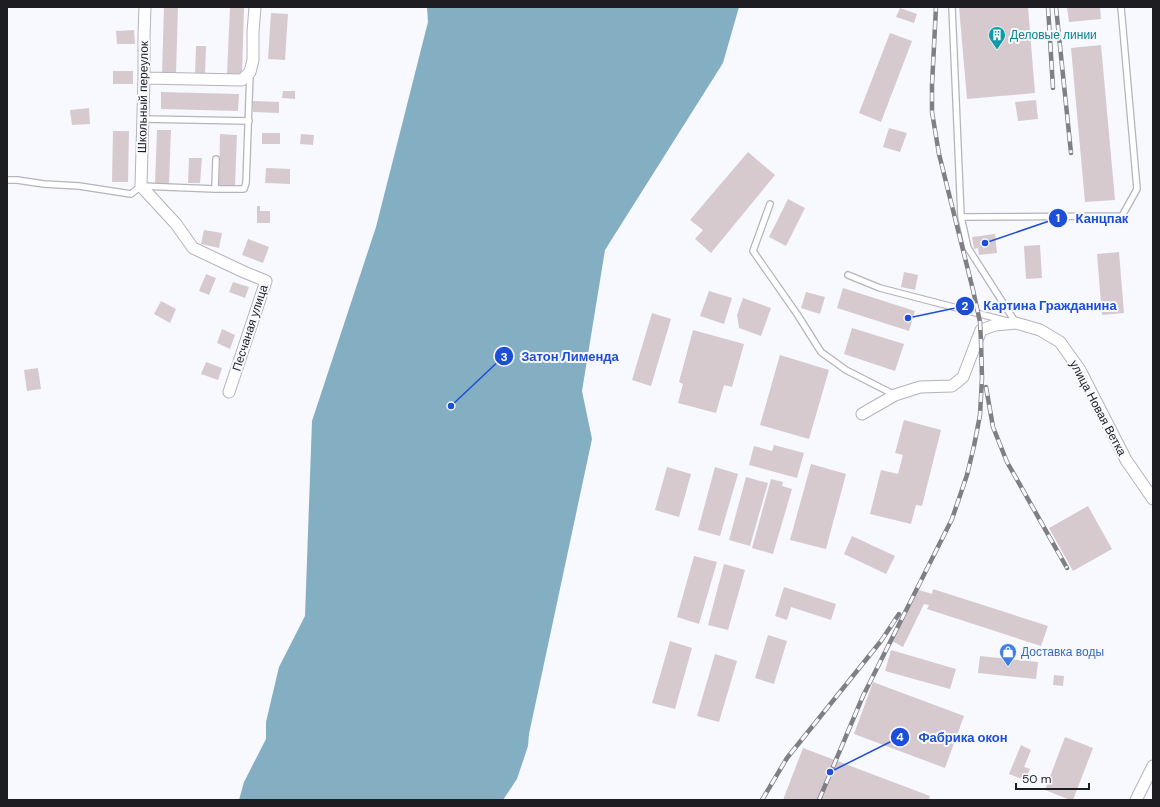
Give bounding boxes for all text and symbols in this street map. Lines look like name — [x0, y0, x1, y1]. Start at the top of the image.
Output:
building icon: Деловые линии — [987, 25, 1007, 50]
place label: Деловые линии — [1010, 27, 1097, 43]
street label: Школьный переулок — [134, 40, 152, 153]
callout: Канцпак — [1048, 206, 1137, 231]
text: 1 — [1056, 210, 1060, 226]
text: Канцпак — [1076, 210, 1129, 227]
street label: Песчаная улица — [228, 282, 272, 373]
callout: Картина Гражданина — [955, 293, 1125, 318]
text: Картина Гражданина — [983, 297, 1117, 314]
text: 2 — [962, 298, 969, 314]
callout: Затон Лименда — [494, 344, 627, 369]
text: Затон Лименда — [521, 348, 620, 365]
text: 3 — [500, 349, 508, 365]
street label: улица Новая Ветка — [1066, 357, 1130, 459]
shop icon: Доставка воды — [998, 642, 1018, 667]
place label: Доставка воды — [1021, 644, 1104, 660]
callout: Фабрика окон — [890, 724, 1016, 749]
text: 4 — [896, 729, 904, 745]
text: Фабрика окон — [918, 729, 1008, 746]
scale bar — [1016, 765, 1089, 791]
text: 50 m — [1022, 771, 1051, 787]

